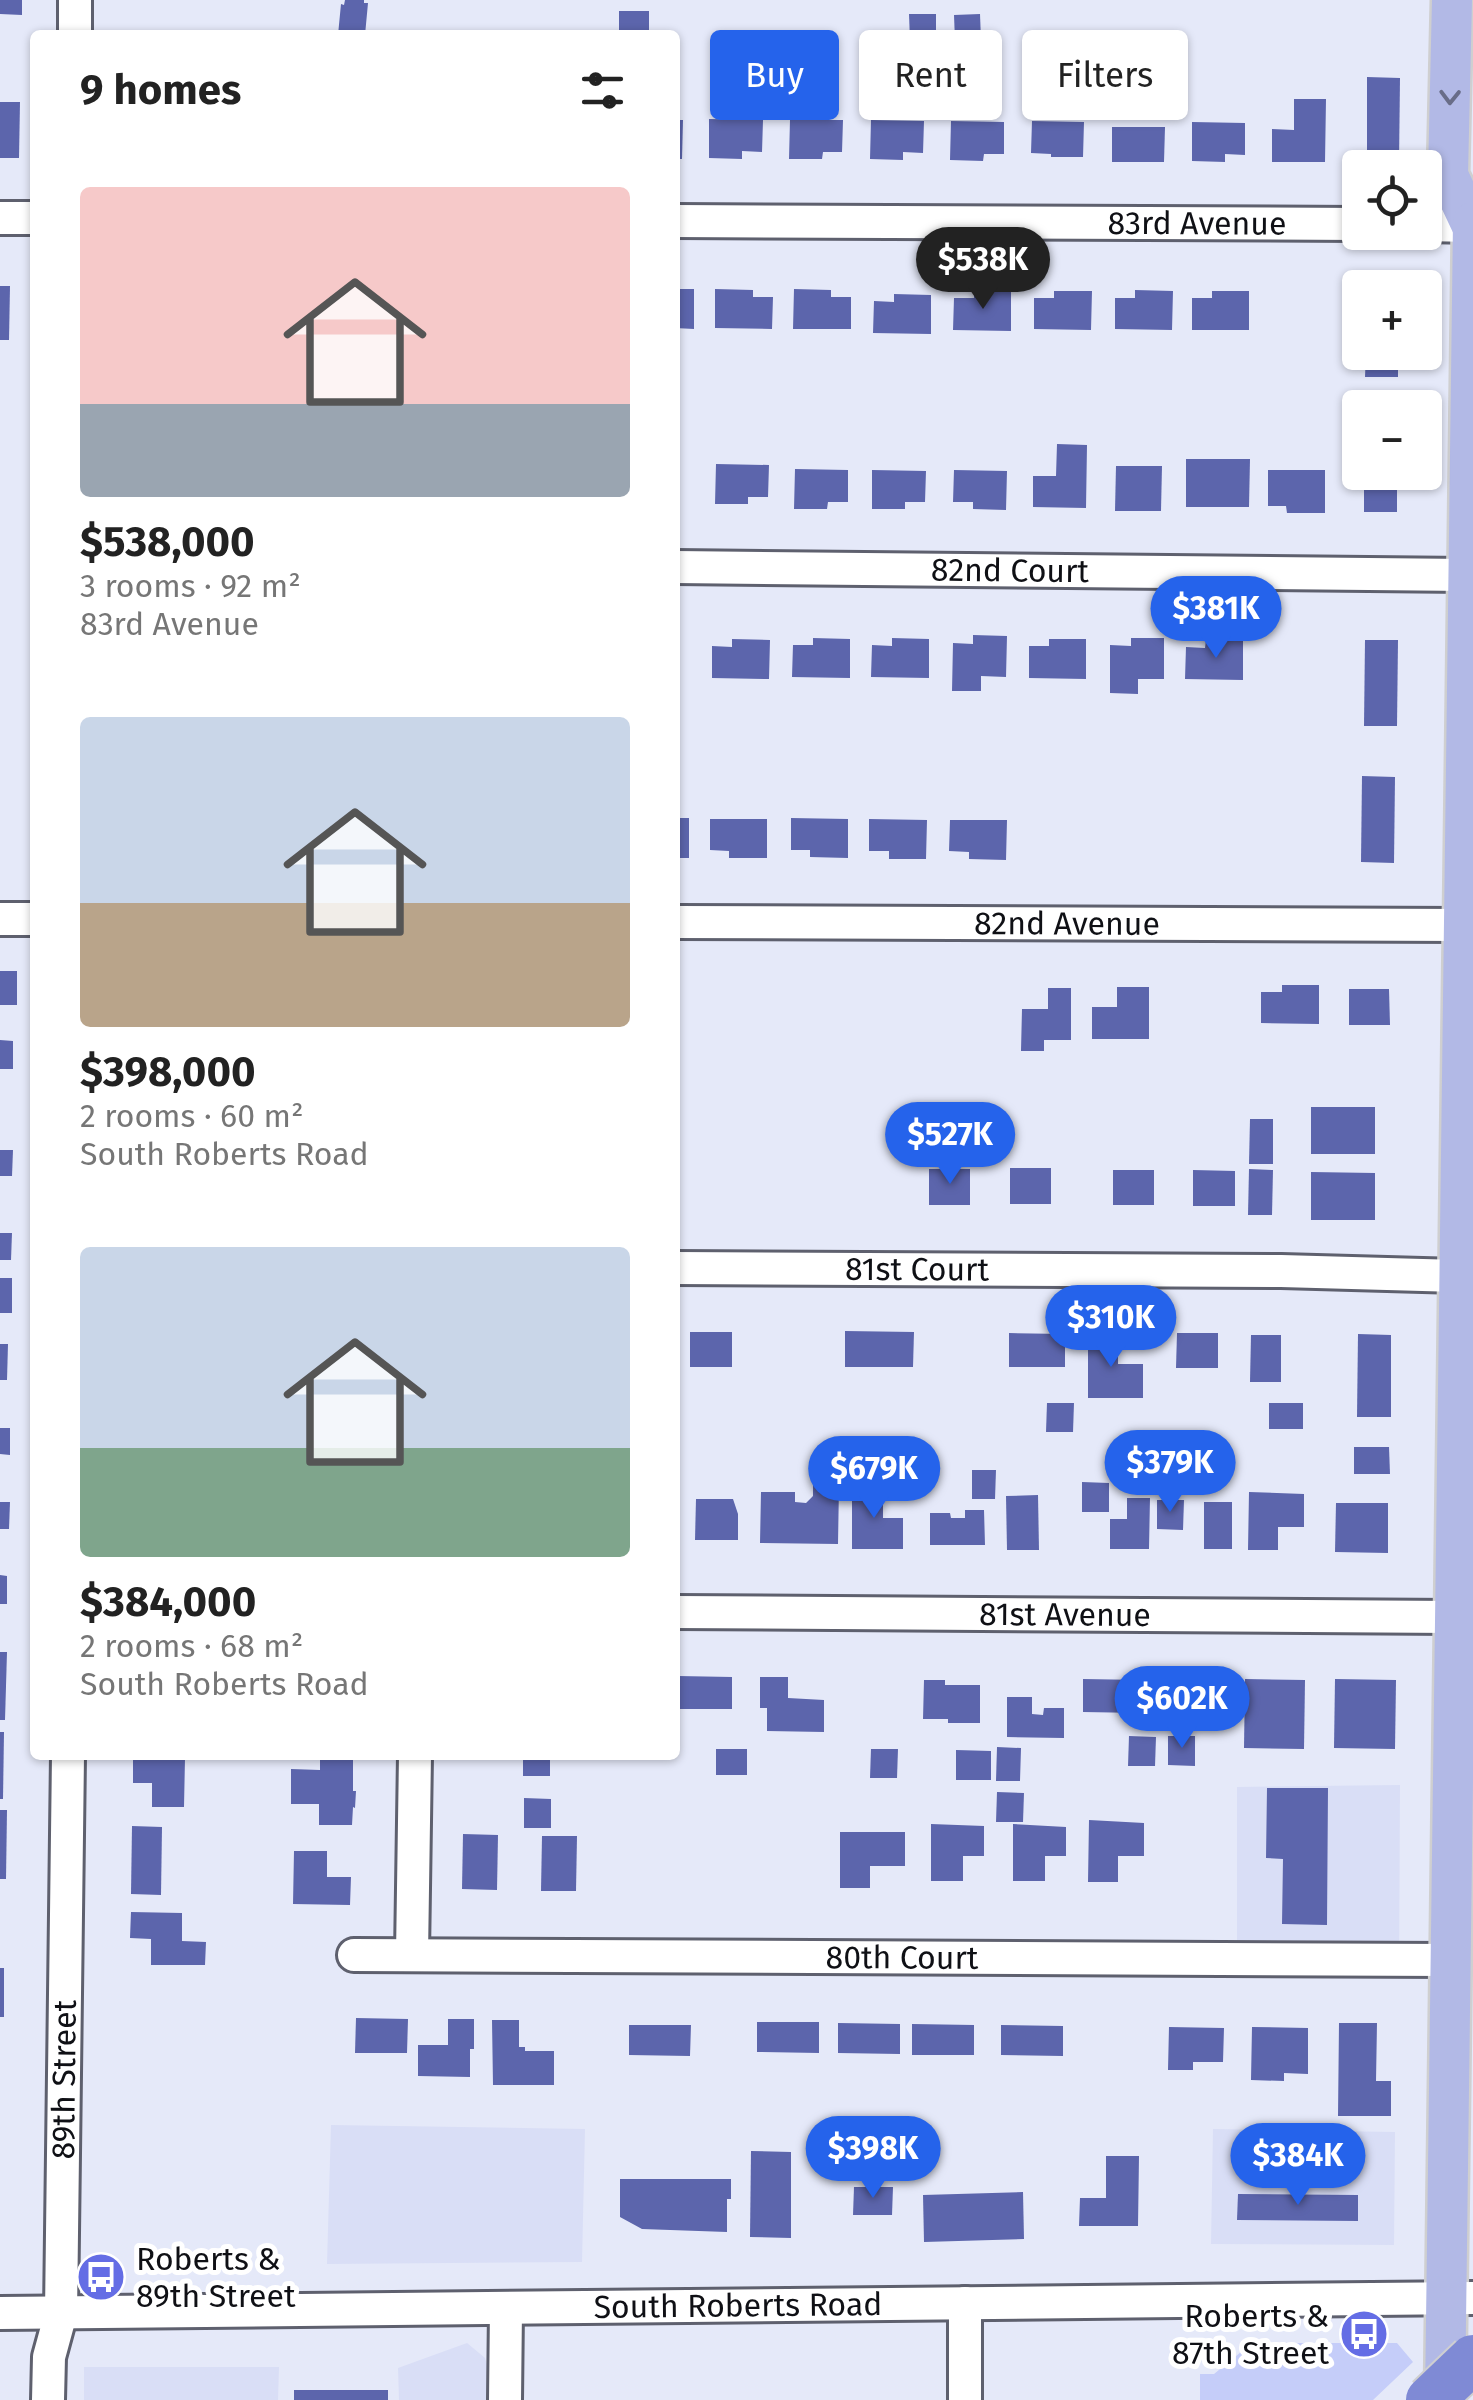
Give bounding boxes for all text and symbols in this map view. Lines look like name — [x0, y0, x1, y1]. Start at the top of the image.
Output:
chip: Buy — [710, 30, 839, 120]
chip: Rent — [859, 30, 1002, 120]
chip: Filters — [1022, 30, 1188, 120]
icon: filters — [575, 63, 630, 118]
text: 9 homes — [80, 65, 241, 115]
one-way arrow — [1439, 90, 1461, 106]
map controls — [1342, 150, 1442, 490]
button: locate — [1342, 150, 1442, 250]
street label: 83rd Avenue — [1107, 204, 1287, 243]
pin: $538K — [913, 227, 1053, 312]
text: $538K — [938, 240, 1028, 278]
icon: home — [265, 252, 445, 432]
button: + — [1342, 270, 1442, 370]
button: − — [1342, 390, 1442, 490]
text: $538,000 — [80, 517, 255, 567]
street label: 82nd Court — [931, 551, 1090, 590]
text: 3 rooms · 92 m² — [80, 567, 301, 605]
pin: $381K — [1146, 576, 1286, 661]
text: $381K — [1173, 589, 1259, 627]
text: 83rd Avenue — [80, 605, 259, 643]
icon: home — [265, 782, 445, 962]
street label: 82nd Avenue — [974, 904, 1160, 943]
text: $398,000 — [80, 1047, 256, 1097]
text: 2 rooms · 60 m² — [80, 1097, 304, 1135]
pin: $527K — [880, 1102, 1020, 1187]
text: $527K — [907, 1115, 993, 1153]
text: South Roberts Road — [80, 1135, 369, 1173]
street label: 81st Court — [845, 1250, 990, 1289]
pin: $310K — [1041, 1285, 1181, 1370]
text: $310K — [1067, 1298, 1155, 1336]
icon: home — [265, 1312, 445, 1492]
pin: $379K — [1100, 1430, 1240, 1515]
pin: $679K — [804, 1436, 944, 1521]
text: $379K — [1127, 1443, 1213, 1481]
text: $679K — [830, 1449, 918, 1487]
text: $384,000 — [80, 1577, 256, 1627]
street label: 81st Avenue — [979, 1595, 1151, 1634]
text: 2 rooms · 68 m² — [80, 1627, 303, 1665]
text: South Roberts Road — [80, 1665, 369, 1703]
pin: $602K — [1112, 1666, 1252, 1751]
text: $602K — [1137, 1679, 1227, 1717]
street label: 80th Court — [825, 1938, 979, 1977]
street label: 89th Street — [44, 1999, 84, 2160]
pin: $398K — [803, 2116, 943, 2201]
pin: $384K — [1228, 2123, 1368, 2208]
text: $398K — [828, 2129, 918, 2167]
text: $384K — [1252, 2136, 1344, 2174]
place label: Roberts & 89th Street — [136, 2240, 296, 2315]
bus stop icon: Roberts & 89th Street — [75, 2251, 127, 2303]
street label: South Roberts Road — [593, 2285, 883, 2326]
place label: Roberts & 87th Street — [1172, 2297, 1329, 2372]
bus stop icon: Roberts & 87th Street — [1338, 2308, 1390, 2360]

